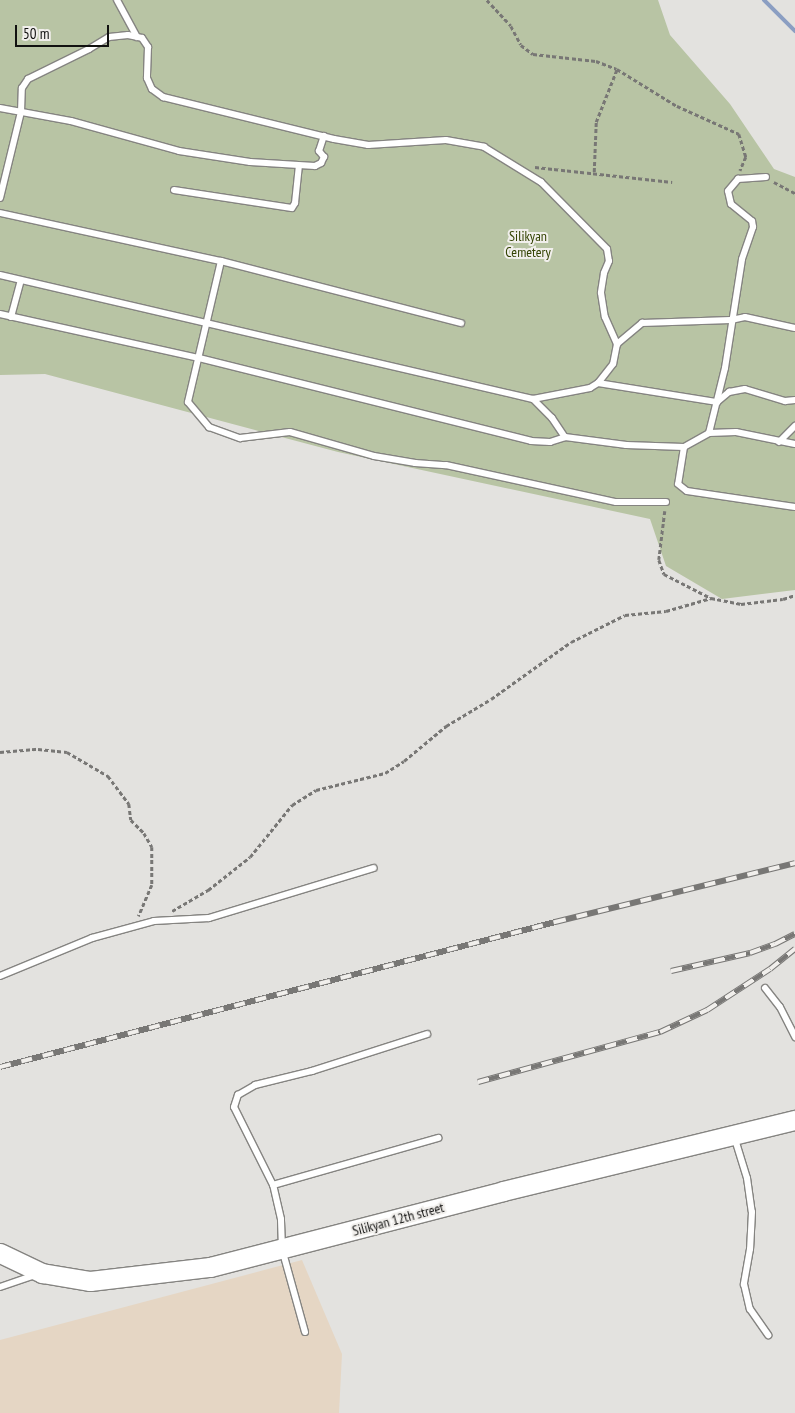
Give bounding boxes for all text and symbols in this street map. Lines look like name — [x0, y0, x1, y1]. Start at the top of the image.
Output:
scale bar — [18, 15, 111, 47]
text: 50 m — [23, 24, 49, 43]
park label: Silikyan Cemetery — [505, 228, 551, 260]
street label: Silikyan 12th street — [350, 1199, 446, 1239]

